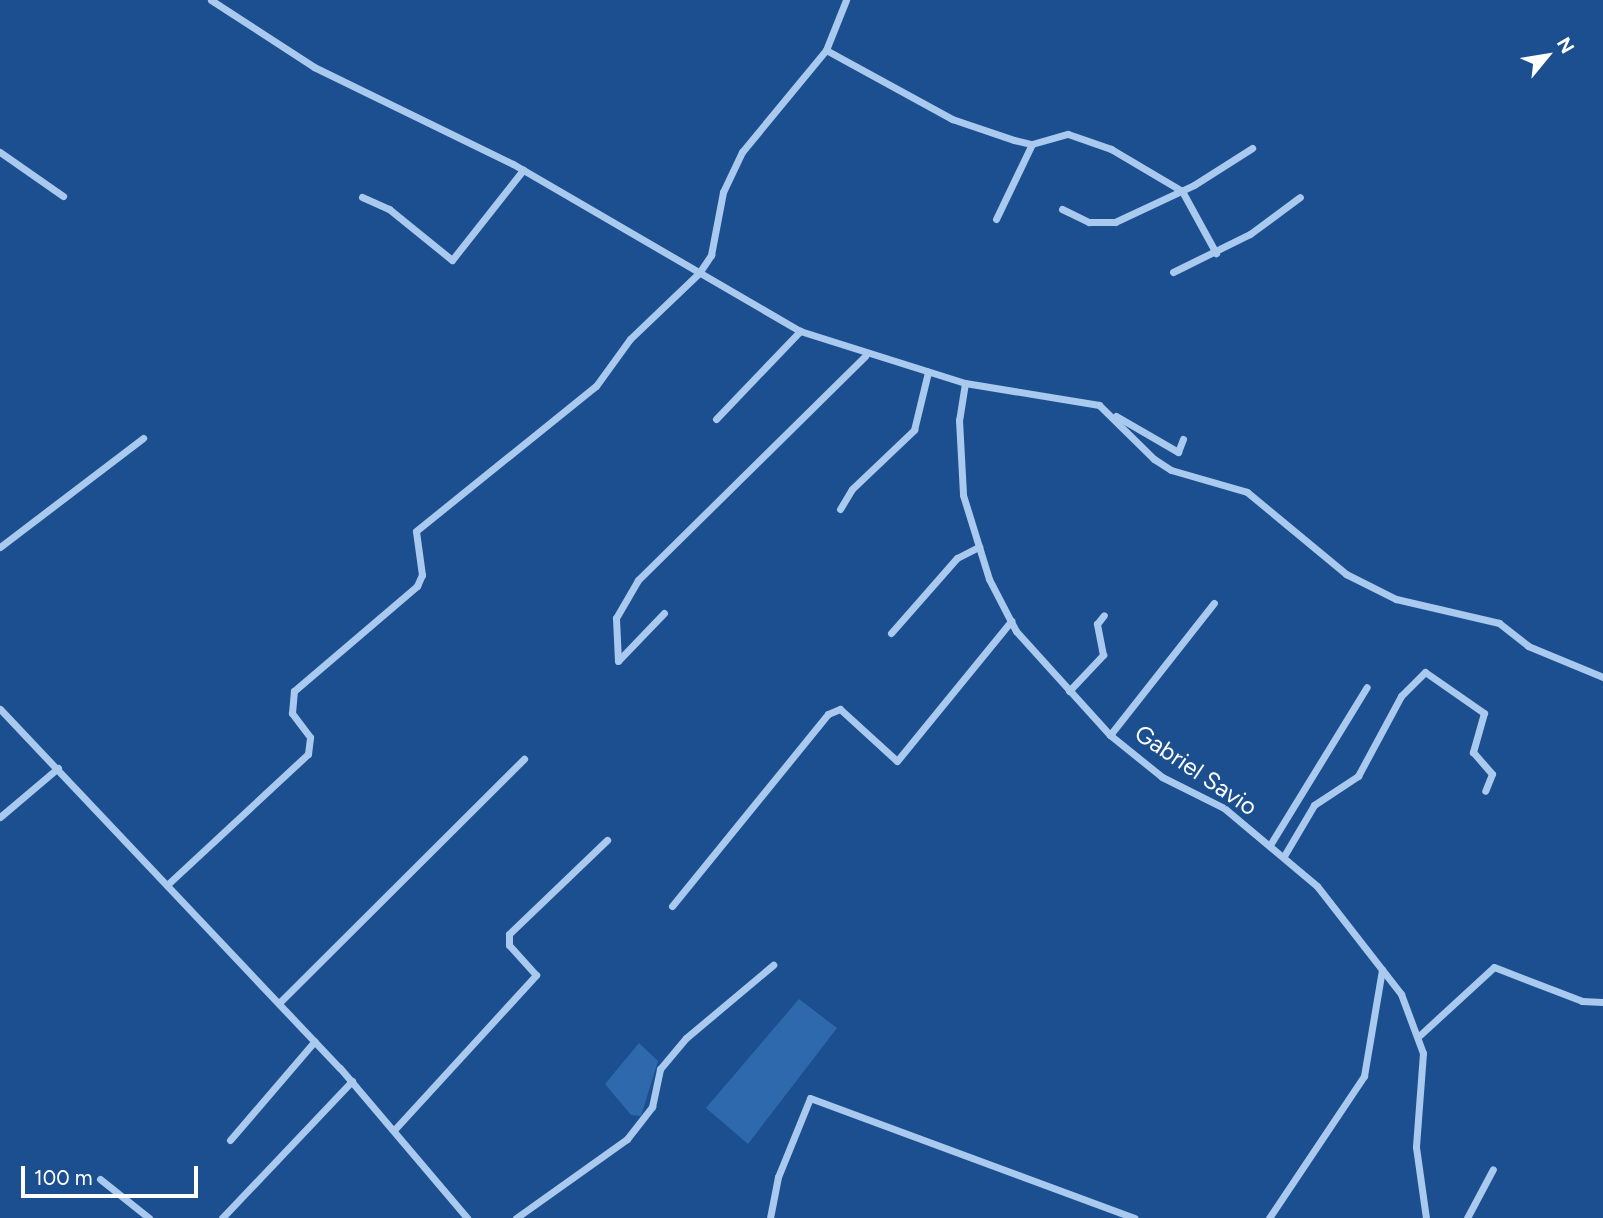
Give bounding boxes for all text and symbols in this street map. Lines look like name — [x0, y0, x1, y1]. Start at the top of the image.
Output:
north arrow — [1512, 21, 1582, 91]
text: N — [1552, 33, 1579, 57]
street label: Gabriel Savio — [1129, 719, 1263, 821]
scale bar — [24, 1152, 201, 1196]
text: 100 m — [34, 1165, 93, 1190]

